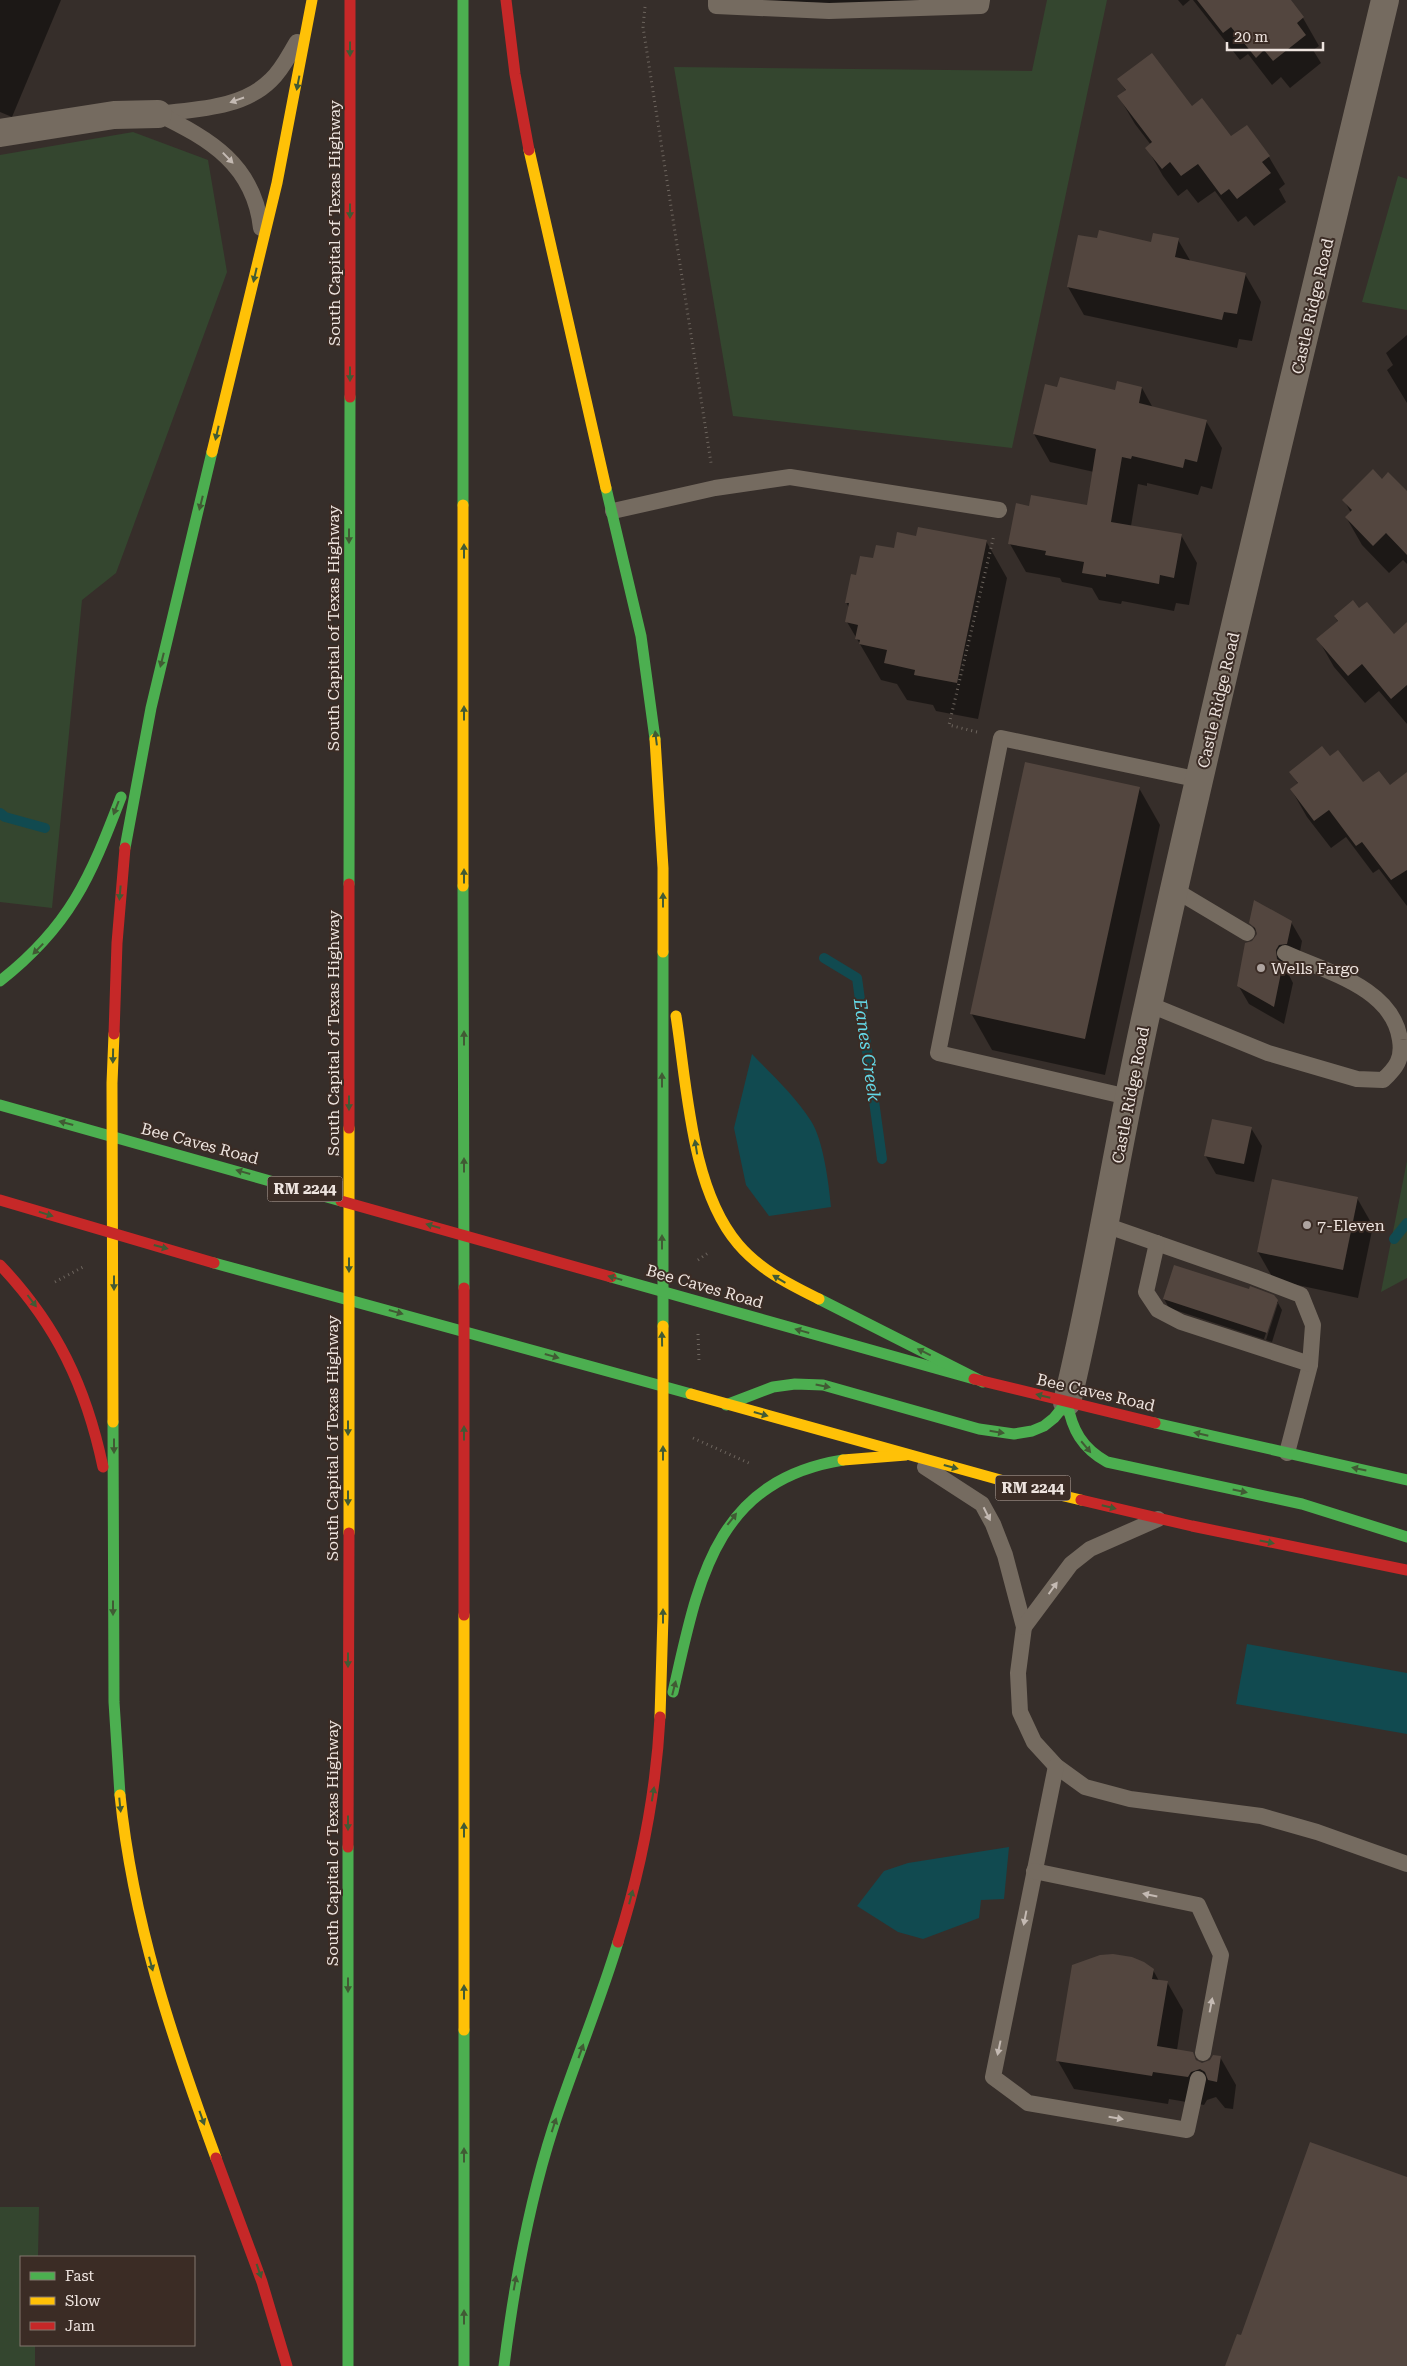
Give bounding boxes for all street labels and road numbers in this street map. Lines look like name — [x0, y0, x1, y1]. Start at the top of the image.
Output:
street label: South Capital of Texas Highway — [325, 100, 344, 346]
street label: Castle Ridge Road — [1288, 236, 1337, 376]
street label: South Capital of Texas Highway — [324, 505, 343, 751]
street label: Castle Ridge Road — [1194, 630, 1243, 770]
street label: South Capital of Texas Highway — [324, 910, 343, 1156]
street label: Castle Ridge Road — [1108, 1025, 1153, 1165]
street label: Bee Caves Road — [139, 1119, 261, 1168]
road number: RM 2244 — [268, 1176, 342, 1202]
street label: Bee Caves Road — [644, 1261, 766, 1312]
street label: South Capital of Texas Highway — [323, 1315, 342, 1561]
street label: Bee Caves Road — [1035, 1370, 1157, 1415]
road number: RM 2244 — [996, 1476, 1070, 1500]
street label: South Capital of Texas Highway — [323, 1720, 342, 1966]

